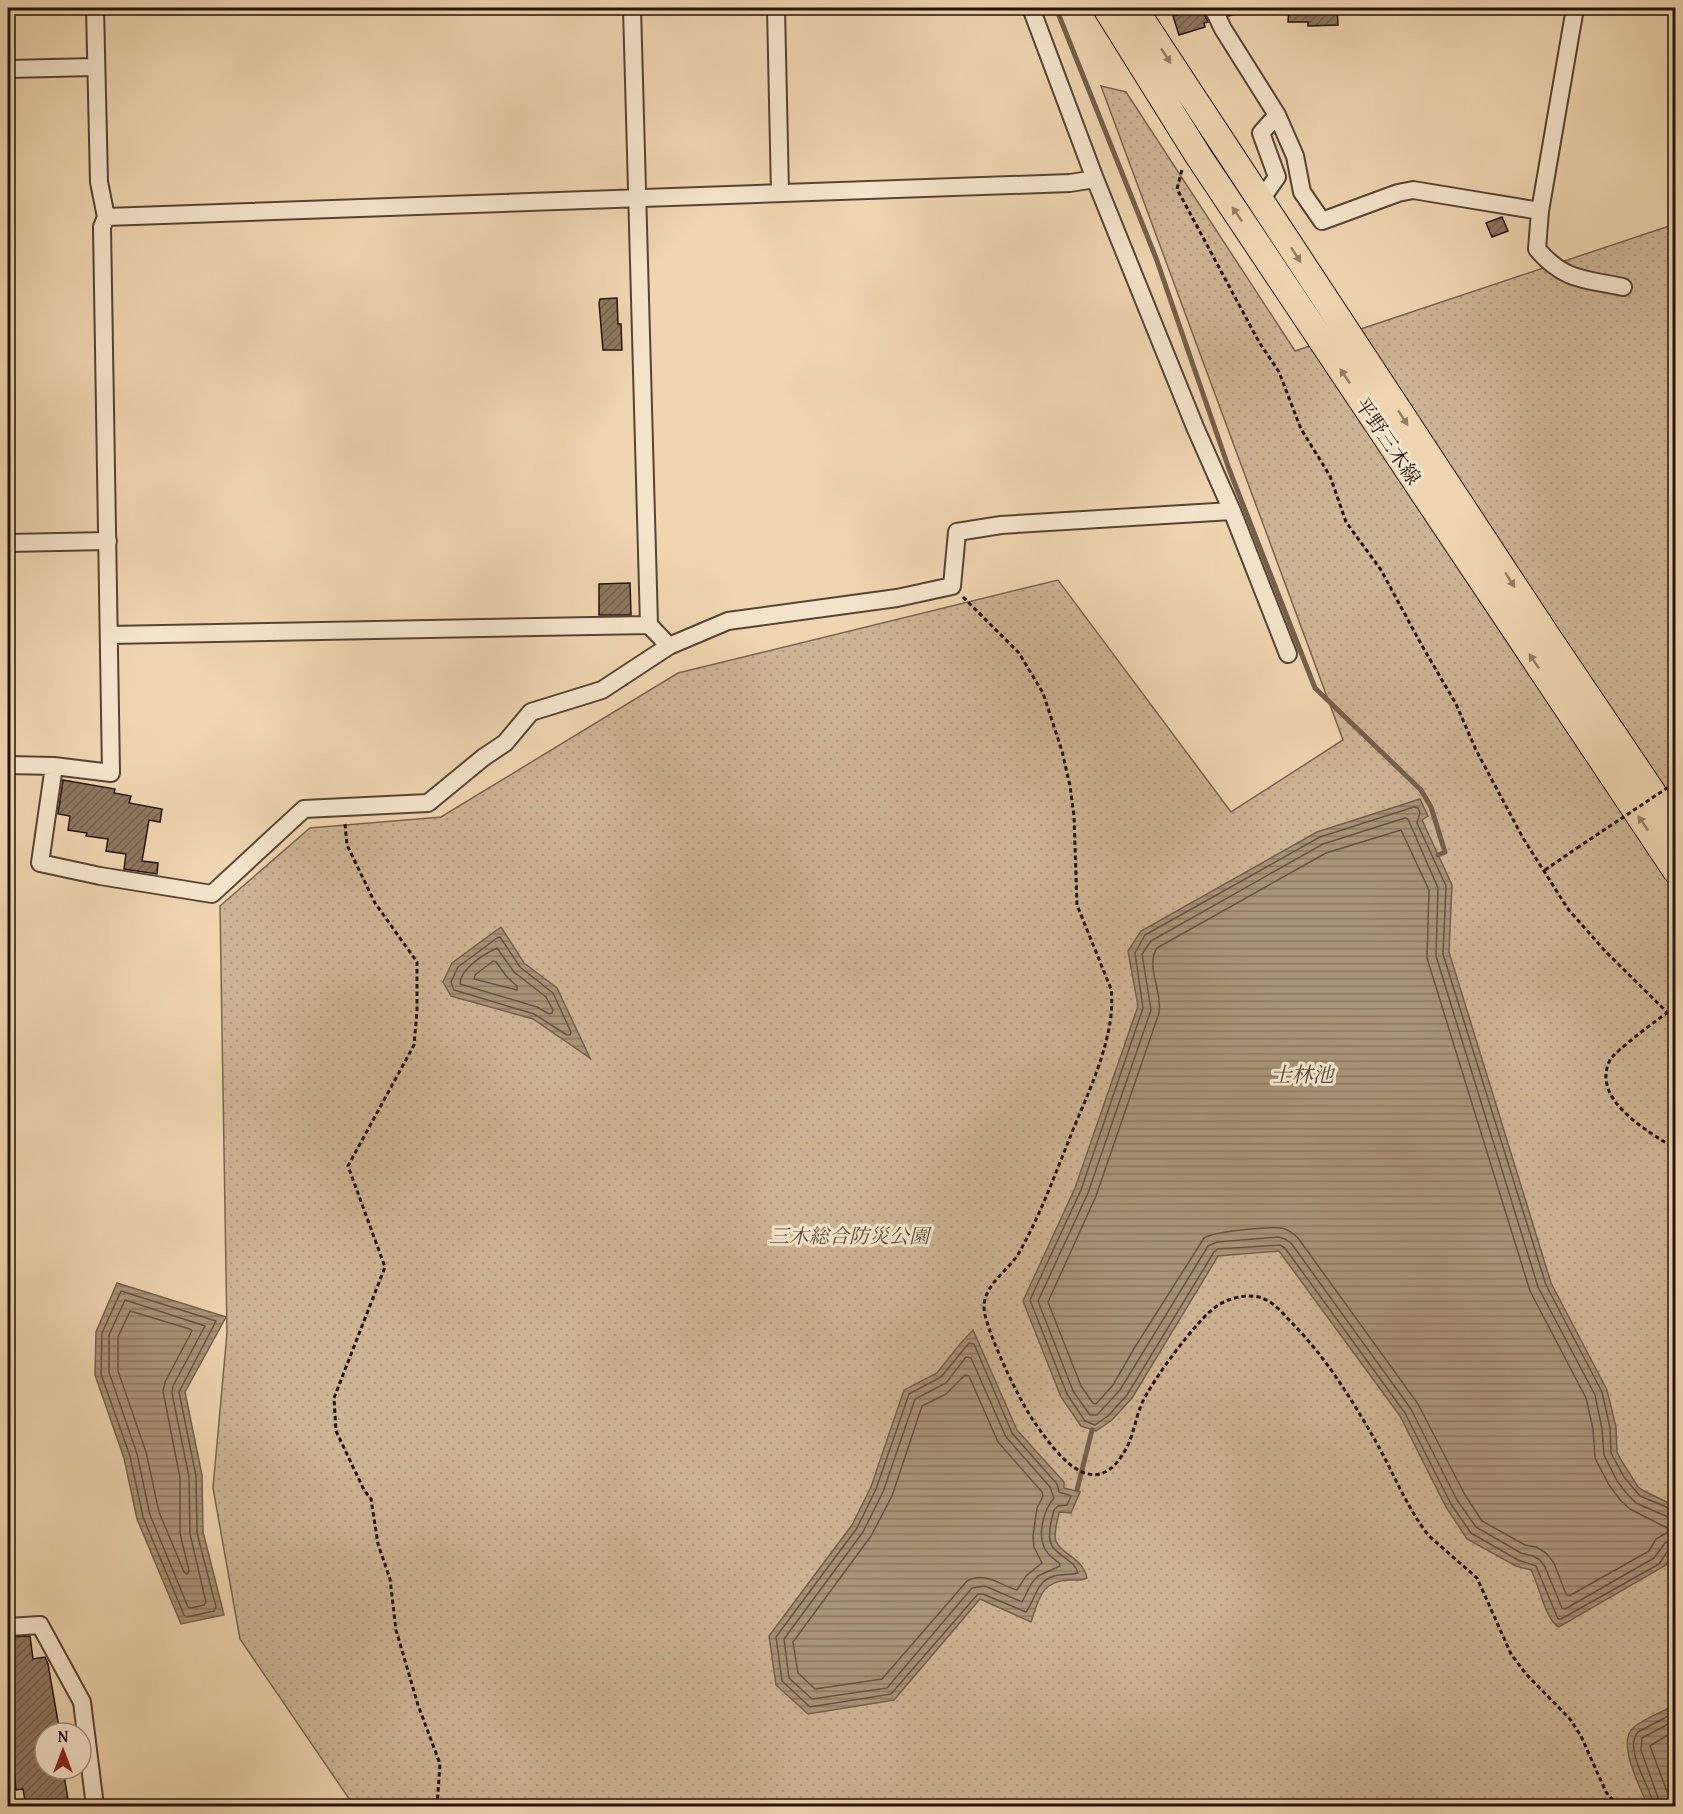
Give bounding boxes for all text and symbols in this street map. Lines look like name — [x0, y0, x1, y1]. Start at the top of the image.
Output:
one-way arrow — [1160, 48, 1172, 64]
one-way arrow — [1231, 206, 1243, 222]
one-way arrow — [1290, 247, 1301, 263]
one-way arrow — [1340, 368, 1351, 384]
street label: 平野三木線 — [1348, 391, 1428, 490]
one-way arrow — [1397, 409, 1409, 425]
one-way arrow — [1505, 572, 1516, 589]
one-way arrow — [1528, 653, 1540, 669]
one-way arrow — [1637, 815, 1649, 831]
water label: 士林池 — [1271, 1059, 1335, 1090]
park label: 三木総合防災公園 — [769, 1221, 932, 1250]
north arrow — [33, 1721, 93, 1781]
text: N — [58, 1724, 69, 1748]

